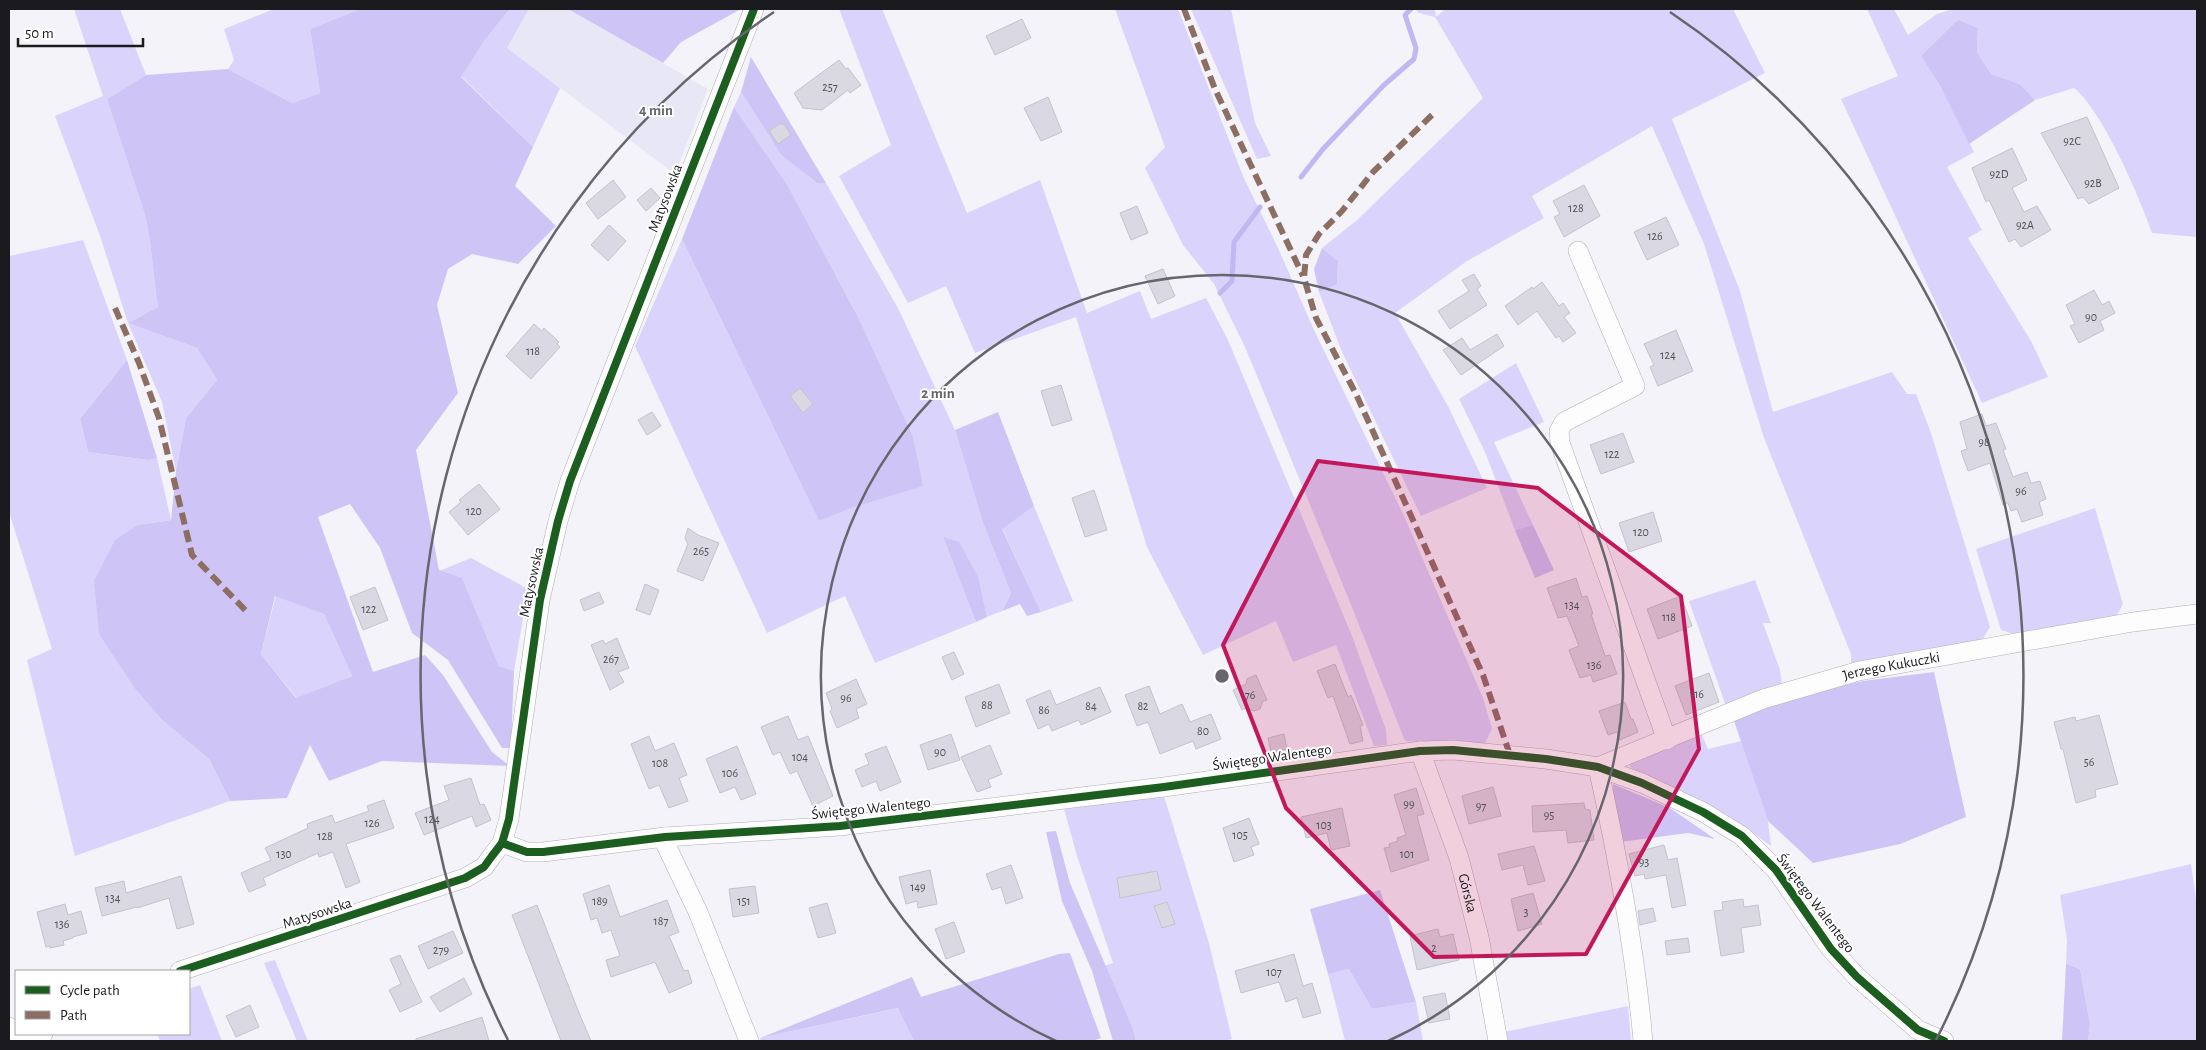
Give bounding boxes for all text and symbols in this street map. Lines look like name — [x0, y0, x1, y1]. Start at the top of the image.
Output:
scale bar — [18, 15, 142, 47]
text: 50 m — [25, 26, 54, 41]
house number: 257 — [822, 81, 838, 93]
text: 4 min — [639, 103, 673, 118]
house number: 92C — [2063, 135, 2081, 147]
street label: Matysowska — [646, 162, 685, 234]
house number: 92D — [1990, 168, 2009, 180]
house number: 92B — [2084, 177, 2102, 189]
house number: 128 — [1568, 202, 1584, 214]
house number: 92A — [2016, 219, 2034, 231]
house number: 126 — [1647, 230, 1663, 242]
house number: 90 — [2085, 311, 2097, 323]
house number: 118 — [526, 345, 540, 357]
house number: 124 — [1660, 349, 1676, 361]
text: 2 min — [921, 386, 955, 401]
house number: 98 — [1978, 436, 1990, 448]
house number: 122 — [1604, 448, 1620, 460]
house number: 96 — [2015, 485, 2027, 497]
house number: 120 — [466, 505, 482, 517]
house number: 120 — [1633, 526, 1649, 538]
street label: Matysowska — [517, 545, 546, 619]
house number: 265 — [693, 545, 709, 557]
house number: 134 — [1565, 599, 1580, 611]
house number: 122 — [361, 603, 377, 615]
house number: 118 — [1662, 611, 1676, 623]
street label: Jerzego Kukuczki — [1841, 650, 1941, 683]
house number: 267 — [603, 653, 619, 665]
house number: 136 — [1587, 659, 1602, 671]
centre of rings — [1213, 667, 1231, 685]
house number: 116 — [1690, 688, 1704, 700]
house number: 76 — [1245, 689, 1256, 701]
house number: 96 — [840, 692, 852, 704]
house number: 88 — [981, 699, 993, 711]
house number: 84 — [1085, 700, 1097, 712]
house number: 82 — [1137, 700, 1149, 712]
house number: 86 — [1038, 704, 1050, 716]
house number: 80 — [1197, 725, 1209, 737]
street label: Świętego Walentego — [1211, 740, 1332, 773]
house number: 90 — [934, 746, 946, 758]
house number: 104 — [792, 751, 808, 763]
house number: 56 — [2084, 756, 2095, 768]
house number: 108 — [652, 757, 668, 769]
house number: 106 — [722, 767, 738, 779]
street label: Świętego Walentego — [810, 793, 931, 822]
house number: 99 — [1403, 798, 1415, 810]
house number: 97 — [1476, 800, 1486, 812]
house number: 95 — [1544, 809, 1554, 821]
house number: 124 — [424, 813, 440, 825]
house number: 126 — [364, 817, 380, 829]
house number: 103 — [1316, 819, 1332, 831]
house number: 105 — [1232, 829, 1248, 841]
house number: 128 — [317, 830, 333, 842]
house number: 130 — [276, 848, 292, 860]
house number: 101 — [1400, 848, 1414, 860]
street label: Świętego Walentego — [1774, 850, 1859, 956]
house number: 93 — [1639, 856, 1649, 868]
street label: Górska — [1455, 872, 1480, 914]
house number: 149 — [910, 881, 926, 893]
house number: 134 — [106, 892, 121, 904]
street label: Matysowska — [281, 895, 354, 932]
house number: 189 — [592, 895, 608, 907]
house number: 151 — [737, 895, 751, 907]
house number: 3 — [1524, 906, 1529, 918]
house number: 187 — [654, 915, 668, 927]
house number: 136 — [55, 918, 70, 930]
house number: 2 — [1431, 942, 1437, 954]
house number: 279 — [433, 944, 449, 956]
house number: 107 — [1266, 966, 1282, 978]
legend — [15, 970, 190, 1035]
text: Cycle path — [60, 983, 120, 998]
text: Path — [60, 1008, 87, 1023]

